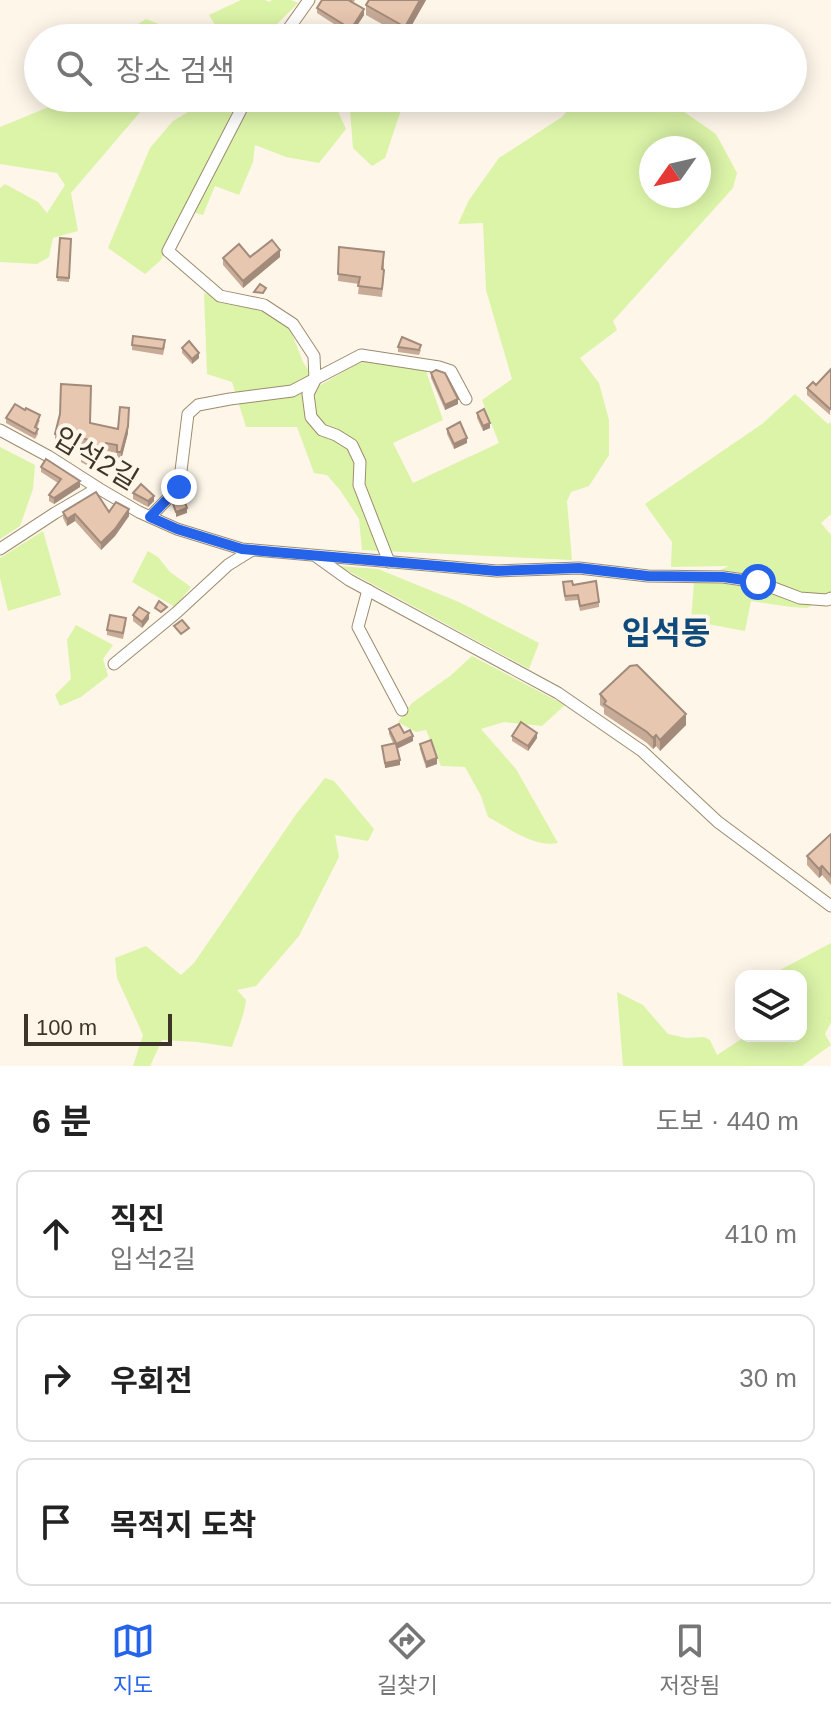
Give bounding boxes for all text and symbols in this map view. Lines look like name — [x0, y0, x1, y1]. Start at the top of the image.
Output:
search box — [24, 24, 807, 112]
icon: search — [52, 46, 96, 90]
text: 장소 검색 — [116, 54, 235, 87]
north arrow — [639, 136, 711, 208]
street label: 입석2길 — [48, 421, 144, 496]
route end — [161, 469, 197, 505]
route start — [740, 564, 776, 600]
district label: 입석동 — [622, 615, 710, 651]
map controls — [735, 970, 807, 1042]
button: layers — [735, 970, 807, 1042]
scale bar — [24, 1010, 172, 1046]
text: 100 m — [36, 1015, 97, 1040]
text: 6 분 — [32, 1102, 92, 1140]
text: 도보 · 440 m — [656, 1106, 799, 1136]
text: 직진 — [110, 1202, 165, 1235]
icon: ahead — [34, 1212, 78, 1256]
text: 410 m — [725, 1219, 797, 1249]
text: 입석2길 — [110, 1244, 196, 1274]
icon: right — [34, 1356, 78, 1400]
text: 30 m — [739, 1363, 797, 1393]
text: 우회전 — [110, 1364, 193, 1397]
icon: arrive — [34, 1500, 78, 1544]
text: 목적지 도착 — [110, 1508, 256, 1541]
tab: 지도 — [111, 1619, 155, 1699]
tab: 길찾기 — [377, 1619, 438, 1699]
tab: 저장됨 — [659, 1619, 720, 1699]

